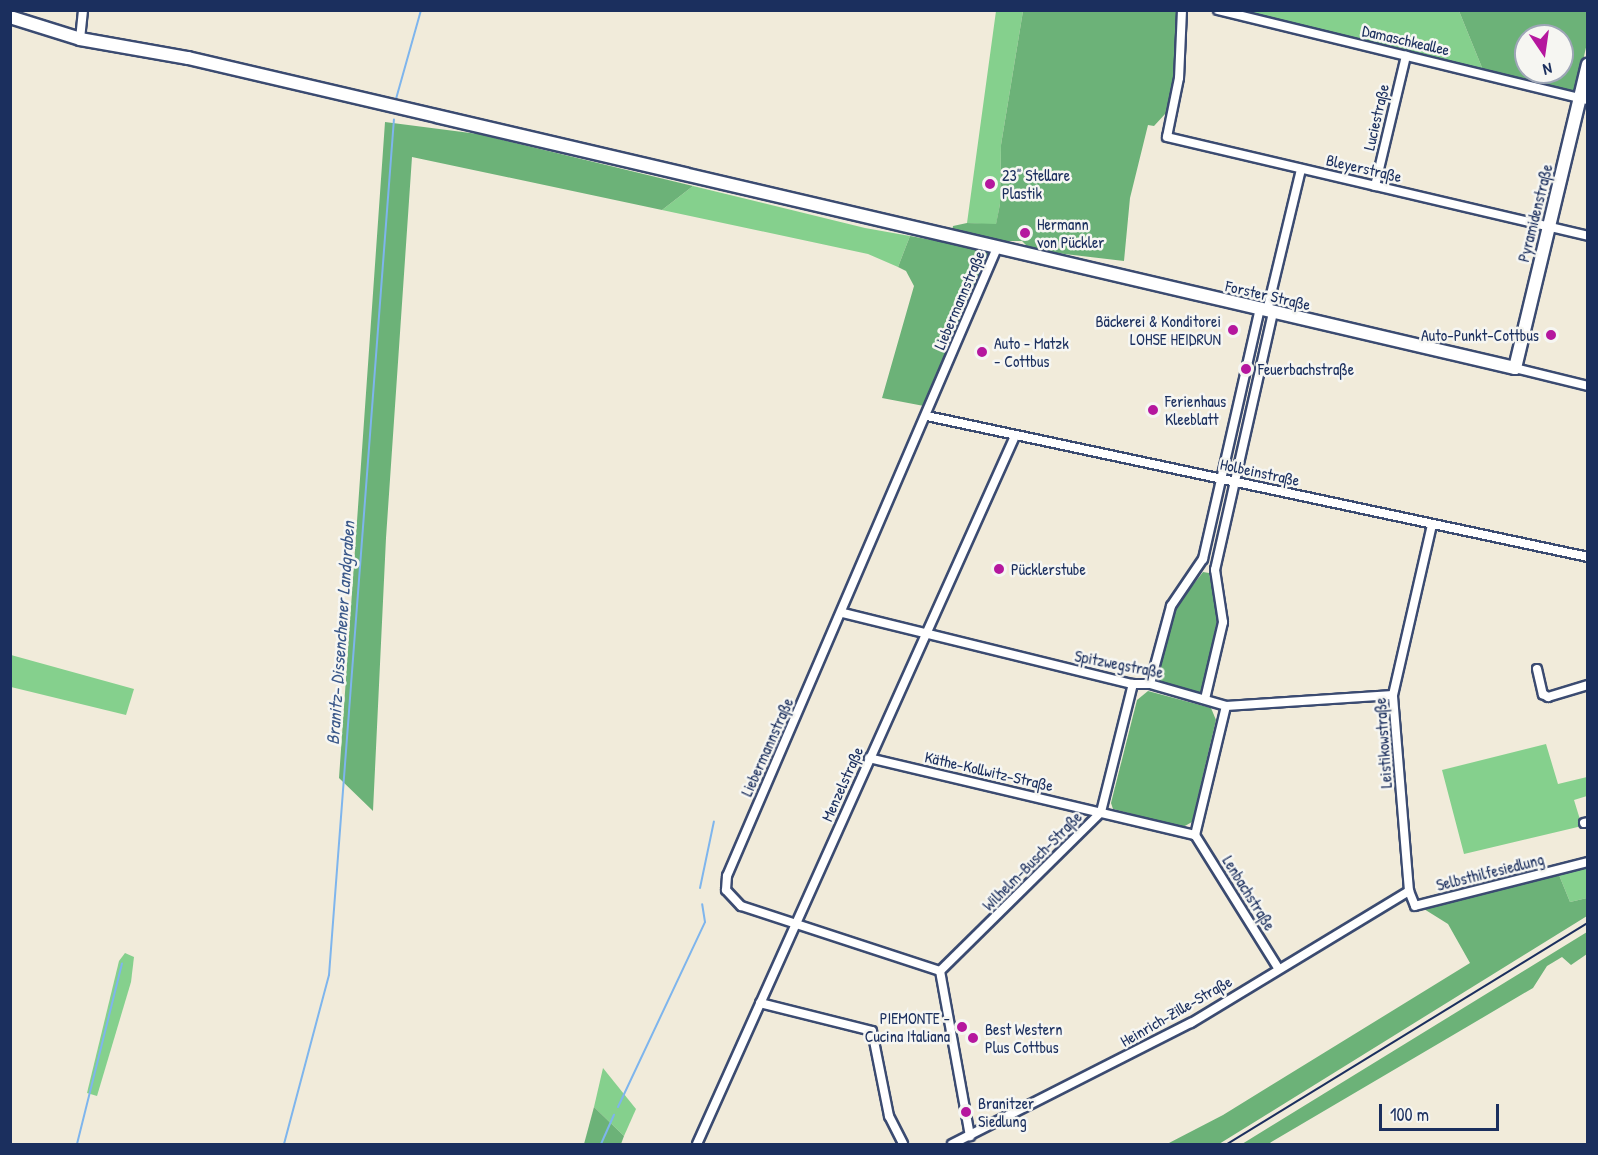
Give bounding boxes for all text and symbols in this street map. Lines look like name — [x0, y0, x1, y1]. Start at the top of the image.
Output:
street label: Damaschkeallee — [1360, 21, 1452, 59]
north arrow — [1514, 24, 1574, 84]
text: N — [1541, 58, 1554, 81]
street label: Luciestraße — [1359, 82, 1393, 152]
street label: Bleyerstraße — [1324, 150, 1404, 186]
street label: Pyramidenstraße — [1514, 162, 1556, 264]
place label: 23" Stellare Plastik — [1002, 165, 1070, 203]
marker: 23" Stellare Plastik — [983, 177, 997, 191]
place label: Hermann von Pückler — [1037, 214, 1104, 252]
marker: Hermann von Pückler — [1018, 226, 1032, 240]
street label: Liebermannstraße — [930, 248, 988, 352]
street label: Forster Straße — [1224, 276, 1312, 314]
place label: Bäckerei & Konditorei LOHSE HEIDRUN — [1096, 311, 1221, 349]
marker: Bäckerei & Konditorei LOHSE HEIDRUN — [1226, 323, 1240, 337]
place label: Auto-Punkt-Cottbus — [1421, 325, 1539, 345]
marker: Auto-Punkt-Cottbus — [1544, 328, 1558, 342]
place label: Auto - Matzk - Cottbus — [994, 333, 1069, 371]
marker: Auto - Matzk - Cottbus — [975, 345, 989, 359]
place label: Feuerbachstraße — [1258, 359, 1354, 379]
marker: Feuerbachstraße — [1239, 362, 1253, 376]
place label: Ferienhaus Kleeblatt — [1165, 391, 1226, 429]
marker: Ferienhaus Kleeblatt — [1146, 403, 1160, 417]
street label: Holbeinstraße — [1218, 454, 1302, 490]
water label: Branitz- Dissenchener Landgraben — [322, 521, 360, 745]
place label: Pücklerstube — [1011, 559, 1086, 579]
marker: Pücklerstube — [992, 562, 1006, 576]
street label: Spitzwegstraße — [1073, 646, 1165, 682]
street label: Liebermannstraße — [737, 695, 797, 799]
street label: Leistikowstraße — [1370, 697, 1396, 789]
street label: Menzelstraße — [817, 744, 867, 824]
street label: Käthe-Kollwitz-Straße — [923, 747, 1055, 795]
street label: Wilhelm-Busch-Straße — [978, 807, 1086, 915]
street label: Selbsthilfesiedlung — [1434, 849, 1546, 895]
street label: Lenbachstraße — [1219, 852, 1279, 934]
street label: Heinrich-Zille-Straße — [1117, 971, 1235, 1051]
place label: PIEMONTE - Cucina Italiana — [865, 1008, 950, 1046]
place label: Best Western Plus Cottbus — [985, 1019, 1062, 1057]
marker: PIEMONTE - Cucina Italiana — [955, 1020, 969, 1034]
marker: Best Western Plus Cottbus — [966, 1031, 980, 1045]
scale bar — [1382, 1092, 1502, 1130]
place label: Branitzer Siedlung — [978, 1093, 1034, 1131]
text: 100 m — [1390, 1102, 1429, 1127]
marker: Branitzer Siedlung — [959, 1105, 973, 1119]

